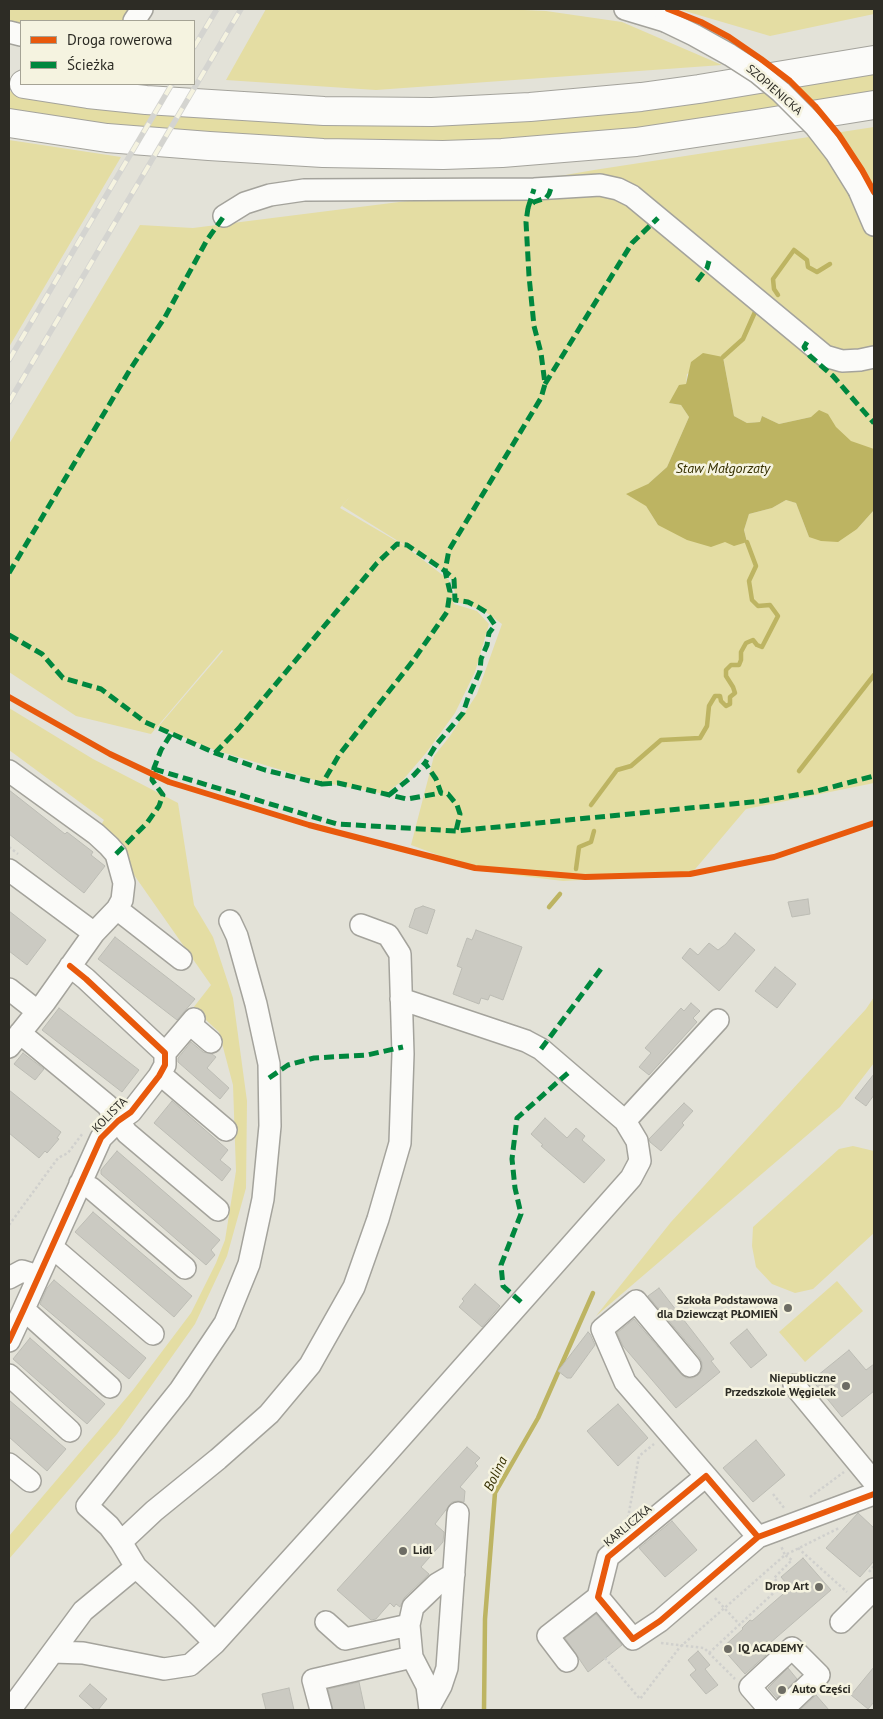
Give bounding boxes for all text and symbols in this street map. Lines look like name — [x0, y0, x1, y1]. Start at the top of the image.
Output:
legend — [20, 20, 195, 85]
text: Droga rowerowa — [67, 30, 172, 49]
text: Ścieżka — [67, 55, 115, 74]
street label: SZOPIENICKA — [743, 62, 805, 118]
water label: Staw Małgorzaty — [676, 461, 770, 477]
street label: KOLISTA — [89, 1094, 131, 1136]
place label: Szkoła Podstawowa dla Dziewcząt PŁOMIEŃ — [657, 1294, 778, 1322]
marker: Szkoła Podstawowa dla Dziewcząt PŁOMIEŃ — [782, 1302, 794, 1314]
place label: Niepubliczne Przedszkole Węgielek — [725, 1372, 836, 1400]
marker: Niepubliczne Przedszkole Węgielek — [840, 1380, 852, 1392]
water label: Bolina — [480, 1454, 512, 1494]
street label: KARLICZKA — [601, 1502, 655, 1550]
place label: Lidl — [413, 1544, 432, 1558]
marker: Lidl — [397, 1545, 409, 1557]
place label: Drop Art — [765, 1580, 809, 1594]
marker: Drop Art — [813, 1581, 825, 1593]
place label: IQ ACADEMY — [738, 1642, 804, 1656]
marker: IQ ACADEMY — [722, 1643, 734, 1655]
place label: Auto Części — [792, 1683, 851, 1697]
marker: Auto Części — [776, 1684, 788, 1696]

